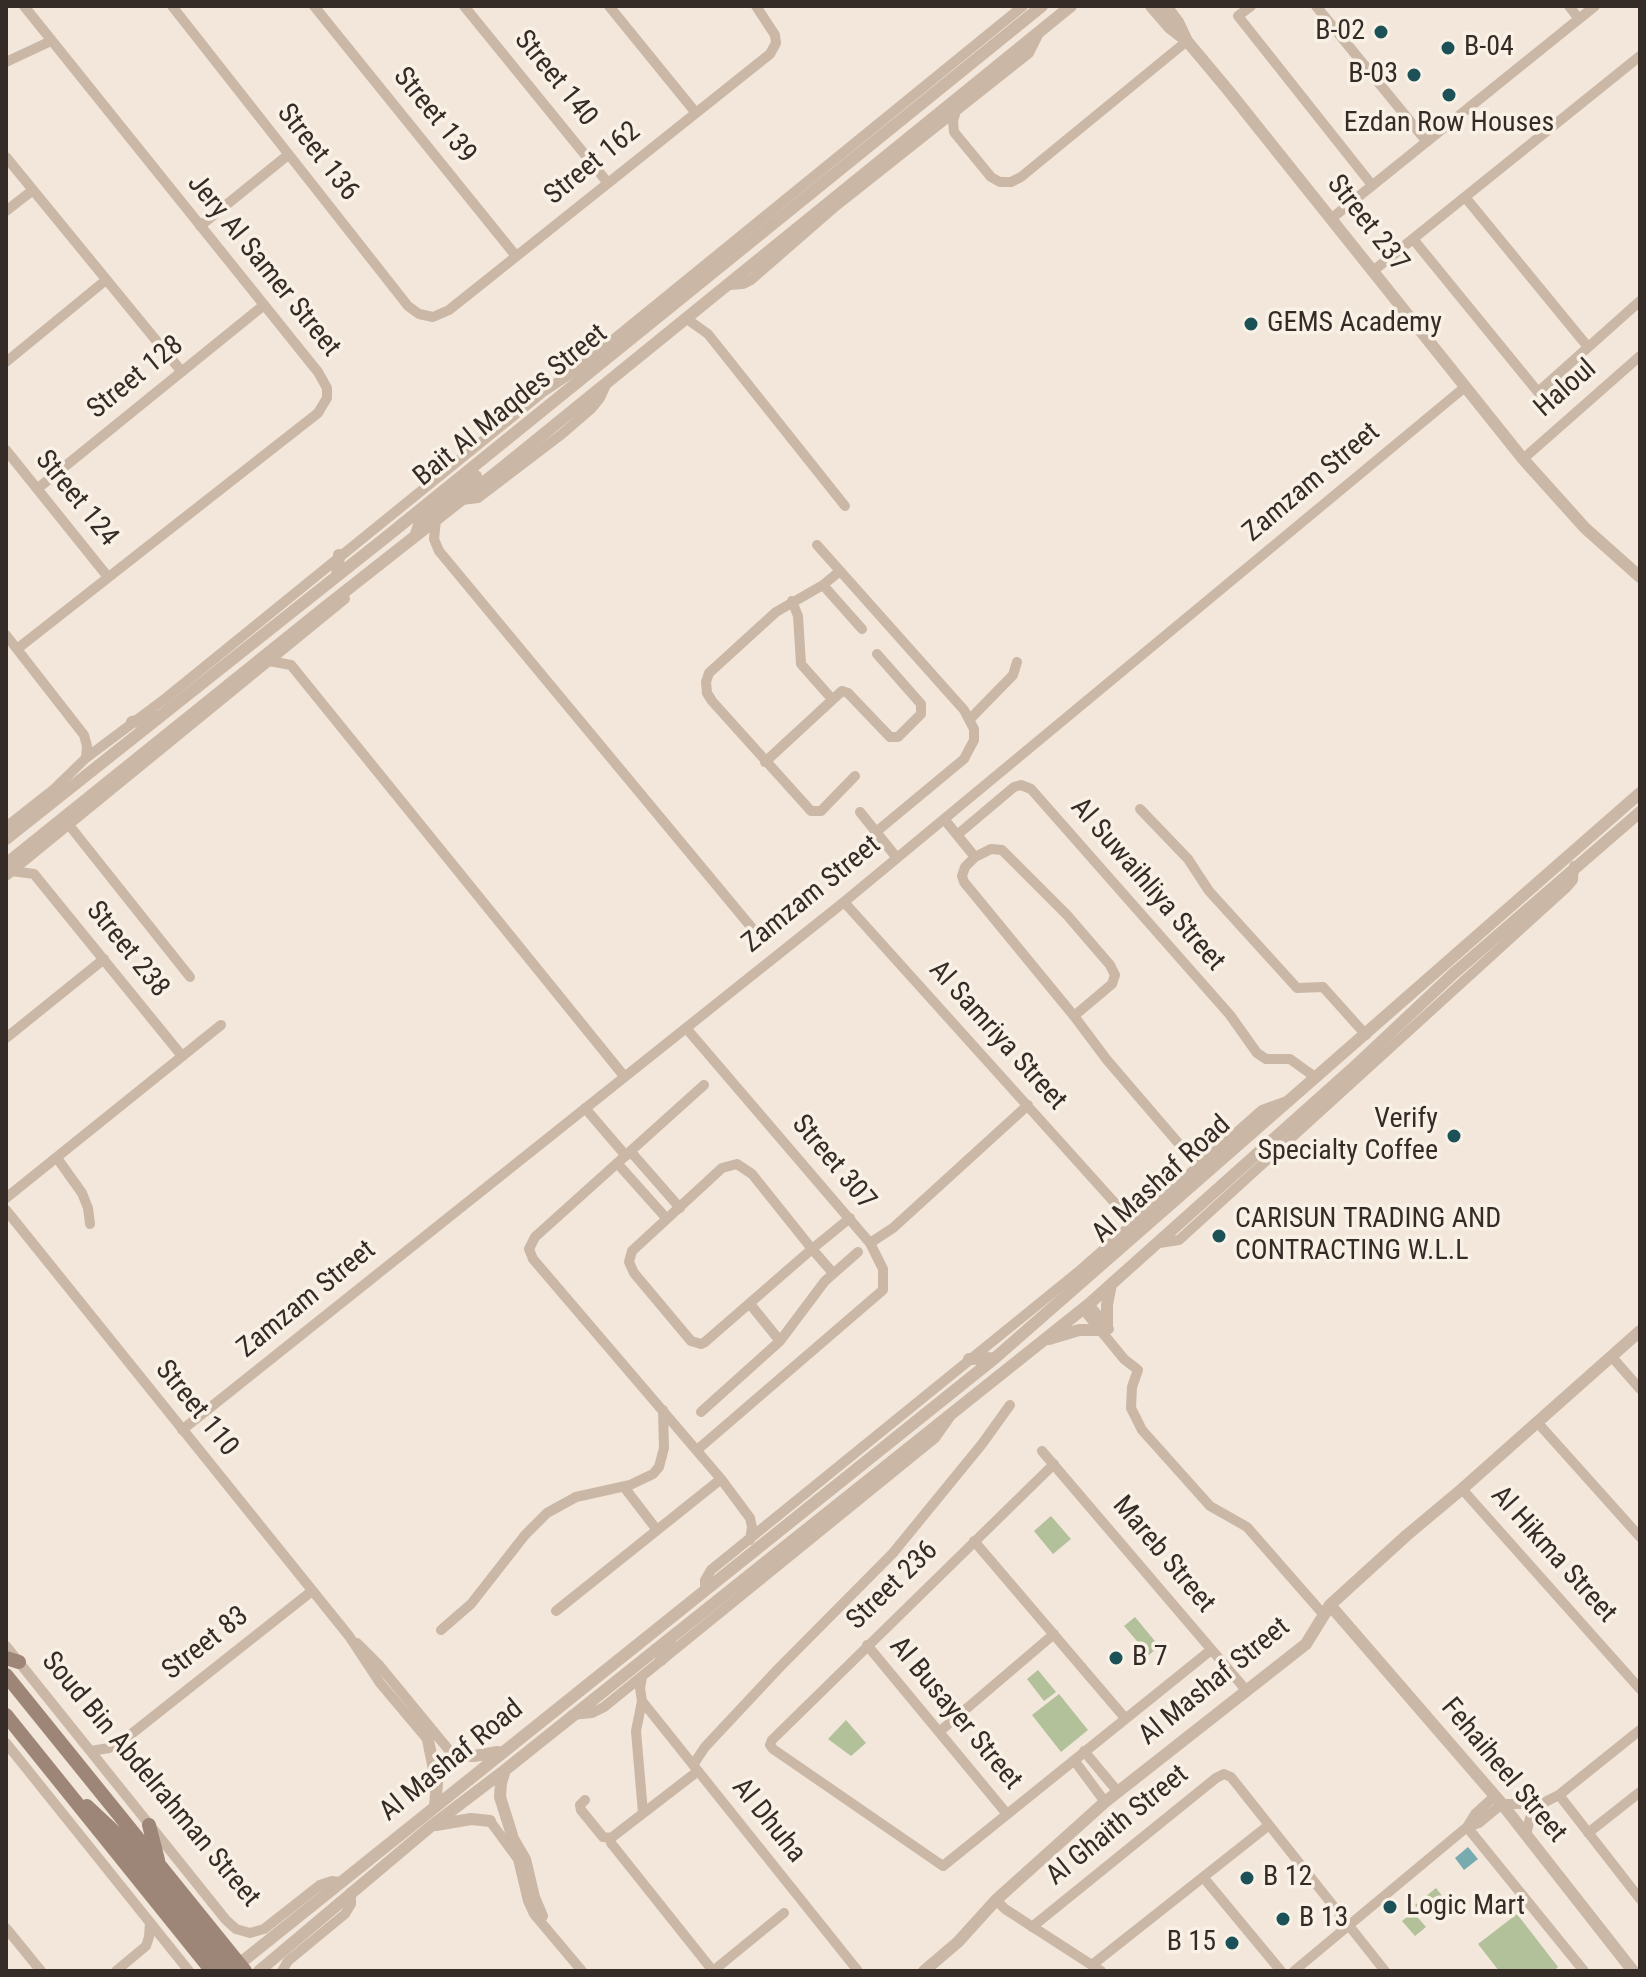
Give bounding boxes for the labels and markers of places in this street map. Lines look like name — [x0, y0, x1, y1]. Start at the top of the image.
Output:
place label: B-02 — [1315, 15, 1365, 49]
marker: B-02 — [1372, 23, 1390, 41]
place label: B-04 — [1464, 31, 1514, 65]
marker: B-04 — [1439, 39, 1457, 57]
place label: B-03 — [1348, 58, 1398, 92]
marker: B-03 — [1405, 66, 1423, 84]
marker: Ezdan Row Houses — [1440, 86, 1458, 104]
place label: Ezdan Row Houses — [1344, 107, 1554, 141]
place label: GEMS Academy — [1267, 307, 1442, 341]
marker: GEMS Academy — [1242, 315, 1260, 333]
place label: Verify Specialty Coffee — [1257, 1103, 1438, 1169]
marker: Verify Specialty Coffee — [1445, 1127, 1463, 1145]
place label: CARISUN TRADING AND CONTRACTING W.L.L — [1235, 1203, 1501, 1269]
marker: CARISUN TRADING AND CONTRACTING W.L.L — [1210, 1227, 1228, 1245]
place label: B 7 — [1132, 1641, 1168, 1675]
marker: B 7 — [1107, 1649, 1125, 1667]
place label: B 12 — [1263, 1861, 1312, 1895]
marker: B 12 — [1238, 1869, 1256, 1887]
place label: Logic Mart — [1406, 1890, 1525, 1924]
marker: Logic Mart — [1381, 1898, 1399, 1916]
place label: B 13 — [1299, 1902, 1348, 1936]
marker: B 13 — [1274, 1910, 1292, 1928]
place label: B 15 — [1167, 1926, 1216, 1960]
marker: B 15 — [1223, 1934, 1241, 1952]

